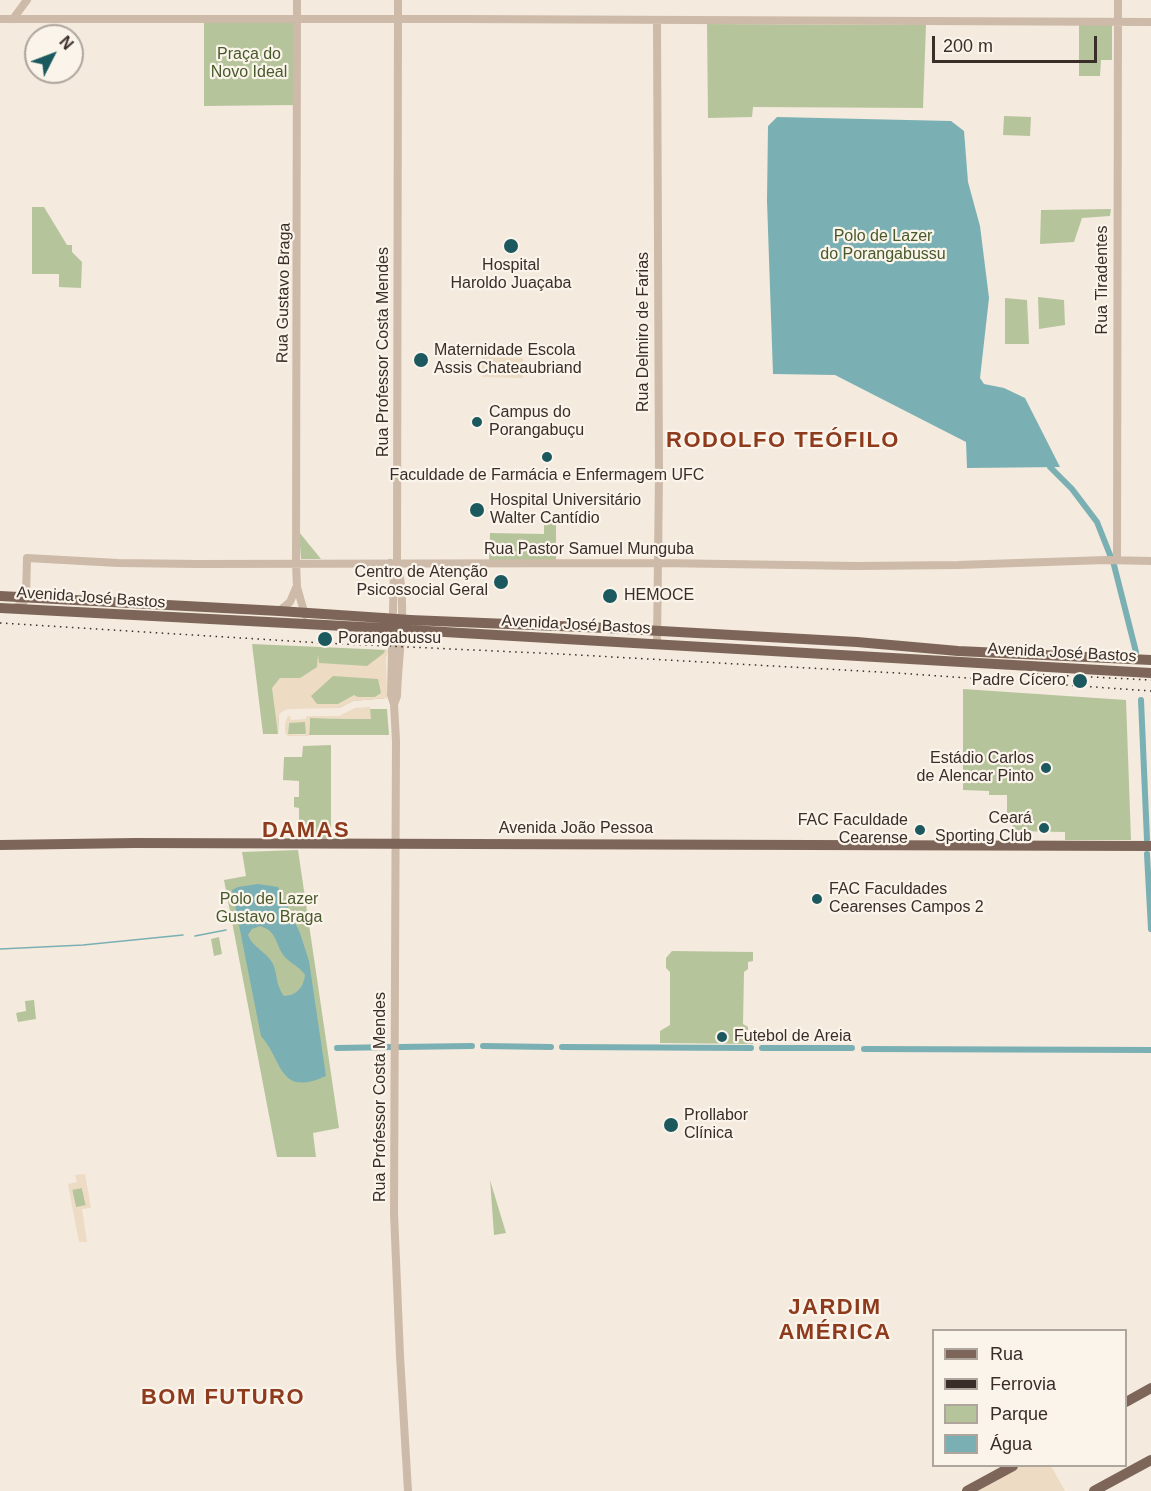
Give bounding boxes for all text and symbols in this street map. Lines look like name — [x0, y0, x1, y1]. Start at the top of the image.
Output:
north arrow — [24, 24, 84, 84]
scale bar — [935, 24, 1100, 62]
text: N — [56, 33, 76, 53]
text: 200 m — [943, 36, 993, 56]
park label: Praça do Novo Ideal — [211, 45, 287, 83]
street label: Rua Gustavo Braga — [273, 223, 295, 363]
street label: Rua Tiradentes — [1093, 226, 1113, 334]
park label: Polo de Lazer do Porangabussu — [820, 227, 946, 265]
marker: Hospital Haroldo Juaçaba — [502, 237, 520, 255]
street label: Rua Professor Costa Mendes — [374, 247, 394, 457]
street label: Rua Delmiro de Farias — [634, 252, 654, 412]
place label: Hospital Haroldo Juaçaba — [451, 256, 571, 294]
place label: Maternidade Escola Assis Chateaubriand — [434, 341, 582, 379]
marker: Maternidade Escola Assis Chateaubriand — [412, 351, 430, 369]
place label: Campus do Porangabuçu — [489, 403, 584, 441]
marker: Campus do Porangabuçu — [470, 415, 484, 429]
district label: RODOLFO TEÓFILO — [666, 428, 900, 454]
marker: Faculdade de Farmácia e Enfermagem UFC — [540, 450, 554, 464]
place label: Faculdade de Farmácia e Enfermagem UFC — [390, 466, 704, 486]
place label: Hospital Universitário Walter Cantídio — [490, 491, 641, 529]
marker: Hospital Universitário Walter Cantídio — [468, 501, 486, 519]
street label: Rua Pastor Samuel Munguba — [484, 540, 694, 560]
place label: Centro de Atenção Psicossocial Geral — [355, 563, 488, 601]
marker: Centro de Atenção Psicossocial Geral — [492, 573, 510, 591]
street label: Avenida José Bastos — [16, 583, 166, 613]
place label: HEMOCE — [624, 586, 694, 606]
marker: HEMOCE — [601, 587, 619, 605]
street label: Avenida José Bastos — [501, 612, 651, 638]
place label: Porangabussu — [338, 629, 441, 649]
marker: Porangabussu — [316, 630, 334, 648]
street label: Avenida José Bastos — [987, 640, 1137, 666]
place label: Padre Cícero — [972, 671, 1066, 691]
marker: Padre Cícero — [1071, 672, 1089, 690]
place label: Estádio Carlos de Alencar Pinto — [917, 749, 1034, 787]
marker: Estádio Carlos de Alencar Pinto — [1039, 761, 1053, 775]
place label: Ceará Sporting Club — [935, 809, 1032, 847]
place label: FAC Faculdade Cearense — [798, 811, 908, 849]
district label: DAMAS — [262, 818, 350, 844]
street label: Avenida João Pessoa — [499, 819, 653, 839]
marker: Ceará Sporting Club — [1037, 821, 1051, 835]
marker: FAC Faculdade Cearense — [913, 823, 927, 837]
place label: FAC Faculdades Cearenses Campos 2 — [829, 880, 984, 918]
park label: Polo de Lazer Gustavo Braga — [216, 890, 322, 928]
marker: FAC Faculdades Cearenses Campos 2 — [810, 892, 824, 906]
street label: Rua Professor Costa Mendes — [371, 992, 391, 1202]
place label: Futebol de Areia — [734, 1027, 851, 1047]
marker: Futebol de Areia — [715, 1030, 729, 1044]
place label: Prollabor Clínica — [684, 1106, 748, 1144]
marker: Prollabor Clínica — [662, 1116, 680, 1134]
district label: JARDIM AMÉRICA — [778, 1295, 892, 1346]
legend — [932, 1329, 1127, 1467]
text: Rua — [990, 1344, 1023, 1364]
text: Ferrovia — [990, 1374, 1056, 1394]
district label: BOM FUTURO — [141, 1385, 305, 1411]
text: Parque — [990, 1404, 1048, 1424]
text: Água — [990, 1434, 1032, 1454]

